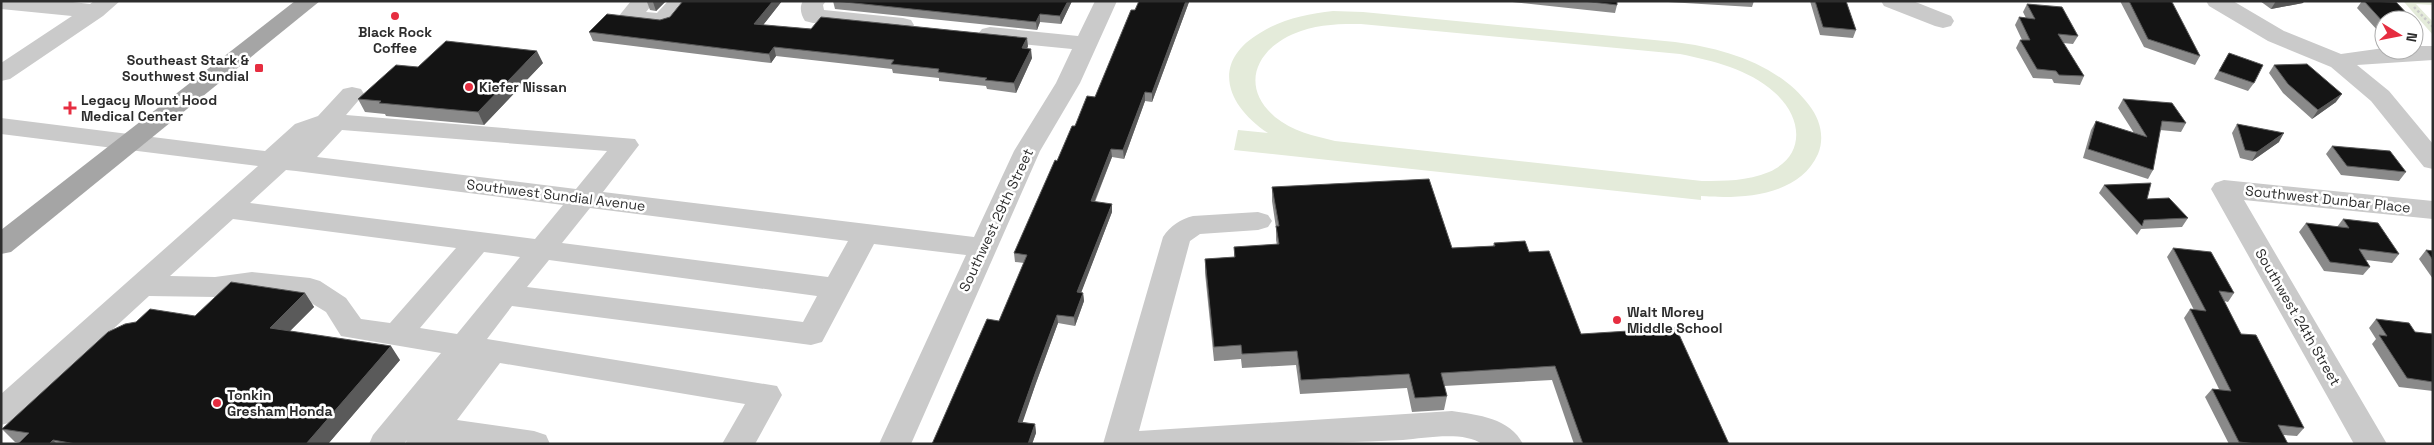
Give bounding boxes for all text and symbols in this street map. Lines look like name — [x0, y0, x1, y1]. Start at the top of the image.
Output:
marker: Black Rock Coffee — [389, 10, 401, 22]
north arrow — [2374, 10, 2424, 60]
place label: Black Rock Coffee — [358, 23, 432, 57]
text: N — [2402, 31, 2421, 43]
place label: Southeast Stark & Southwest Sundial — [122, 51, 250, 85]
marker: Southeast Stark & Southwest Sundial — [253, 62, 265, 74]
place label: Kiefer Nissan — [479, 78, 567, 96]
marker: Kiefer Nissan — [463, 81, 475, 93]
place label: Legacy Mount Hood Medical Center — [81, 91, 217, 125]
marker: Legacy Mount Hood Medical Center — [63, 101, 77, 115]
street label: Southwest 29th Street — [955, 146, 1037, 294]
street label: Southwest Sundial Avenue — [466, 175, 646, 215]
street label: Southwest Dunbar Place — [2244, 181, 2412, 217]
street label: Southwest 24th Street — [2251, 245, 2345, 389]
place label: Walt Morey Middle School — [1627, 303, 1722, 337]
marker: Walt Morey Middle School — [1611, 314, 1623, 326]
place label: Tonkin Gresham Honda — [227, 386, 333, 420]
marker: Tonkin Gresham Honda — [211, 397, 223, 409]

